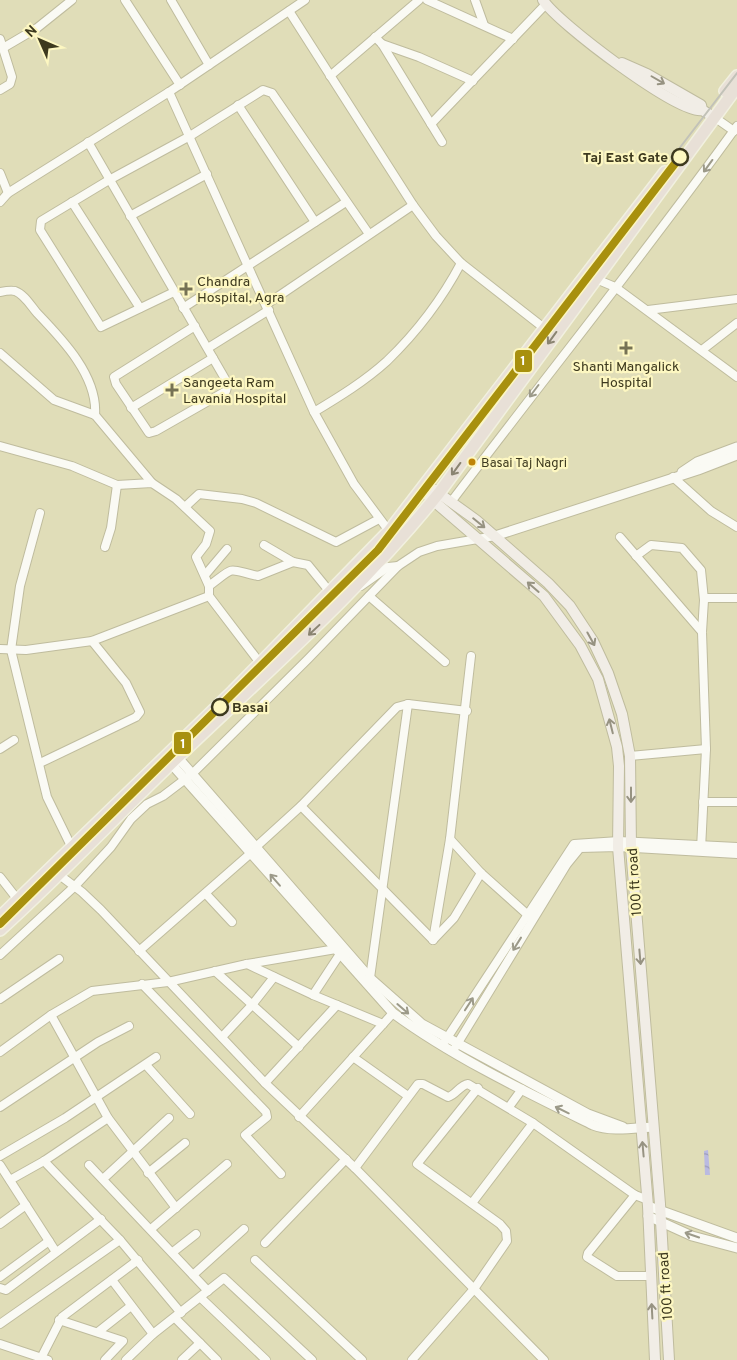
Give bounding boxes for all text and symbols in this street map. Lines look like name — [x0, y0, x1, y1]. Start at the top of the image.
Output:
north arrow — [15, 15, 65, 65]
text: N — [22, 22, 41, 41]
one-way arrow — [651, 76, 665, 86]
marker: Taj East Gate — [671, 148, 689, 166]
place label: Taj East Gate — [583, 150, 668, 167]
one-way arrow — [703, 159, 714, 172]
place label: Chandra Hospital, Agra — [197, 274, 284, 307]
marker: Chandra Hospital, Agra — [179, 282, 193, 296]
one-way arrow — [547, 331, 558, 344]
marker: Shanti Mangalick Hospital — [619, 341, 633, 355]
line badge: 1 — [514, 349, 533, 373]
text: 1 — [520, 353, 526, 370]
place label: Shanti Mangalick Hospital — [573, 359, 679, 392]
place label: Sangeeta Ram Lavania Hospital — [183, 375, 286, 408]
marker: Sangeeta Ram Lavania Hospital — [165, 383, 179, 397]
one-way arrow — [529, 384, 539, 398]
place label: Basai Taj Nagri — [481, 456, 567, 472]
marker: Basai Taj Nagri — [467, 457, 477, 467]
one-way arrow — [451, 462, 462, 475]
one-way arrow — [473, 517, 486, 528]
one-way arrow — [527, 581, 540, 592]
one-way arrow — [308, 624, 320, 636]
one-way arrow — [586, 632, 596, 647]
marker: Basai — [211, 698, 229, 716]
place label: Basai — [232, 700, 268, 717]
one-way arrow — [606, 718, 616, 734]
line badge: 1 — [173, 731, 192, 755]
text: 1 — [180, 736, 186, 753]
one-way arrow — [626, 786, 636, 802]
street label: 100 ft road — [625, 847, 646, 917]
one-way arrow — [269, 874, 281, 887]
one-way arrow — [512, 937, 522, 951]
one-way arrow — [635, 949, 644, 965]
one-way arrow — [464, 997, 474, 1011]
one-way arrow — [396, 1003, 409, 1014]
one-way arrow — [555, 1104, 570, 1114]
one-way arrow — [638, 1141, 648, 1157]
one-way arrow — [684, 1230, 700, 1239]
street label: 100 ft road — [656, 1251, 677, 1321]
one-way arrow — [648, 1304, 657, 1320]

